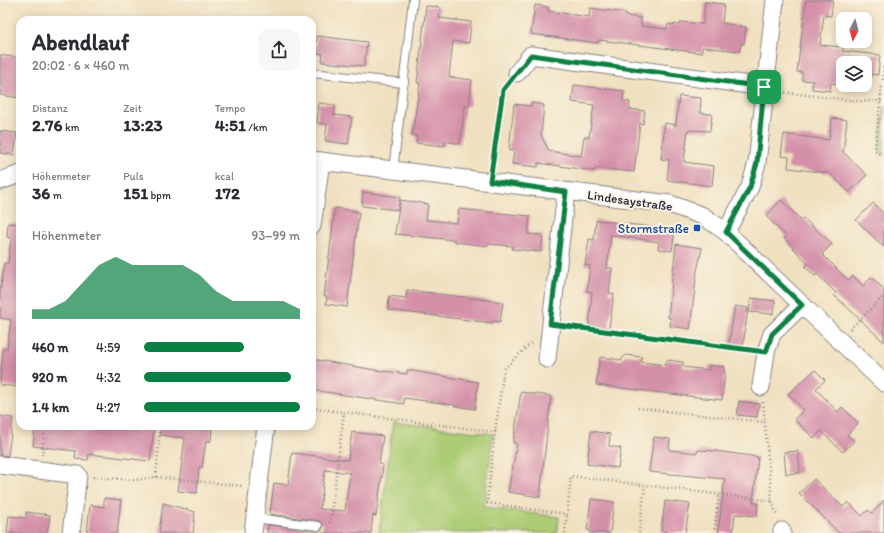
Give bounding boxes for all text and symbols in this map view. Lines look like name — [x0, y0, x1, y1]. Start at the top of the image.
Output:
north arrow — [836, 12, 872, 48]
map controls — [836, 12, 872, 92]
text: Abendlauf — [32, 29, 129, 56]
button: share — [258, 29, 300, 71]
button: layers — [836, 56, 872, 92]
text: 20:02 · 6 × 460 m — [32, 58, 130, 73]
pin — [747, 70, 781, 104]
icon: arrive — [753, 76, 775, 98]
text: Distanz — [32, 102, 68, 115]
text: Zeit — [123, 102, 142, 115]
text: Tempo — [215, 102, 245, 115]
text: 2.76 — [32, 115, 63, 135]
text: 13:23 — [123, 115, 163, 135]
text: 4:51 — [215, 115, 246, 135]
text: km — [63, 121, 80, 134]
text: /km — [246, 121, 268, 134]
text: Höhenmeter — [32, 170, 90, 183]
text: Puls — [123, 170, 144, 183]
text: kcal — [215, 170, 234, 183]
text: 36 — [32, 183, 50, 203]
text: 151 — [123, 183, 148, 203]
text: 172 — [215, 183, 240, 203]
street label: Lindesaystraße — [586, 187, 673, 214]
text: m — [50, 189, 62, 202]
text: bpm — [148, 189, 171, 202]
place label: Stormstraße — [618, 221, 689, 236]
marker: Stormstraße — [692, 223, 702, 233]
text: Höhenmeter — [32, 228, 101, 243]
text: 93–99 m — [251, 228, 300, 243]
text: 460 m — [32, 340, 69, 355]
text: 4:59 — [96, 340, 121, 355]
text: 920 m — [32, 370, 68, 385]
text: 4:32 — [96, 370, 121, 385]
text: 1.4 km — [32, 400, 69, 415]
text: 4:27 — [96, 400, 120, 415]

